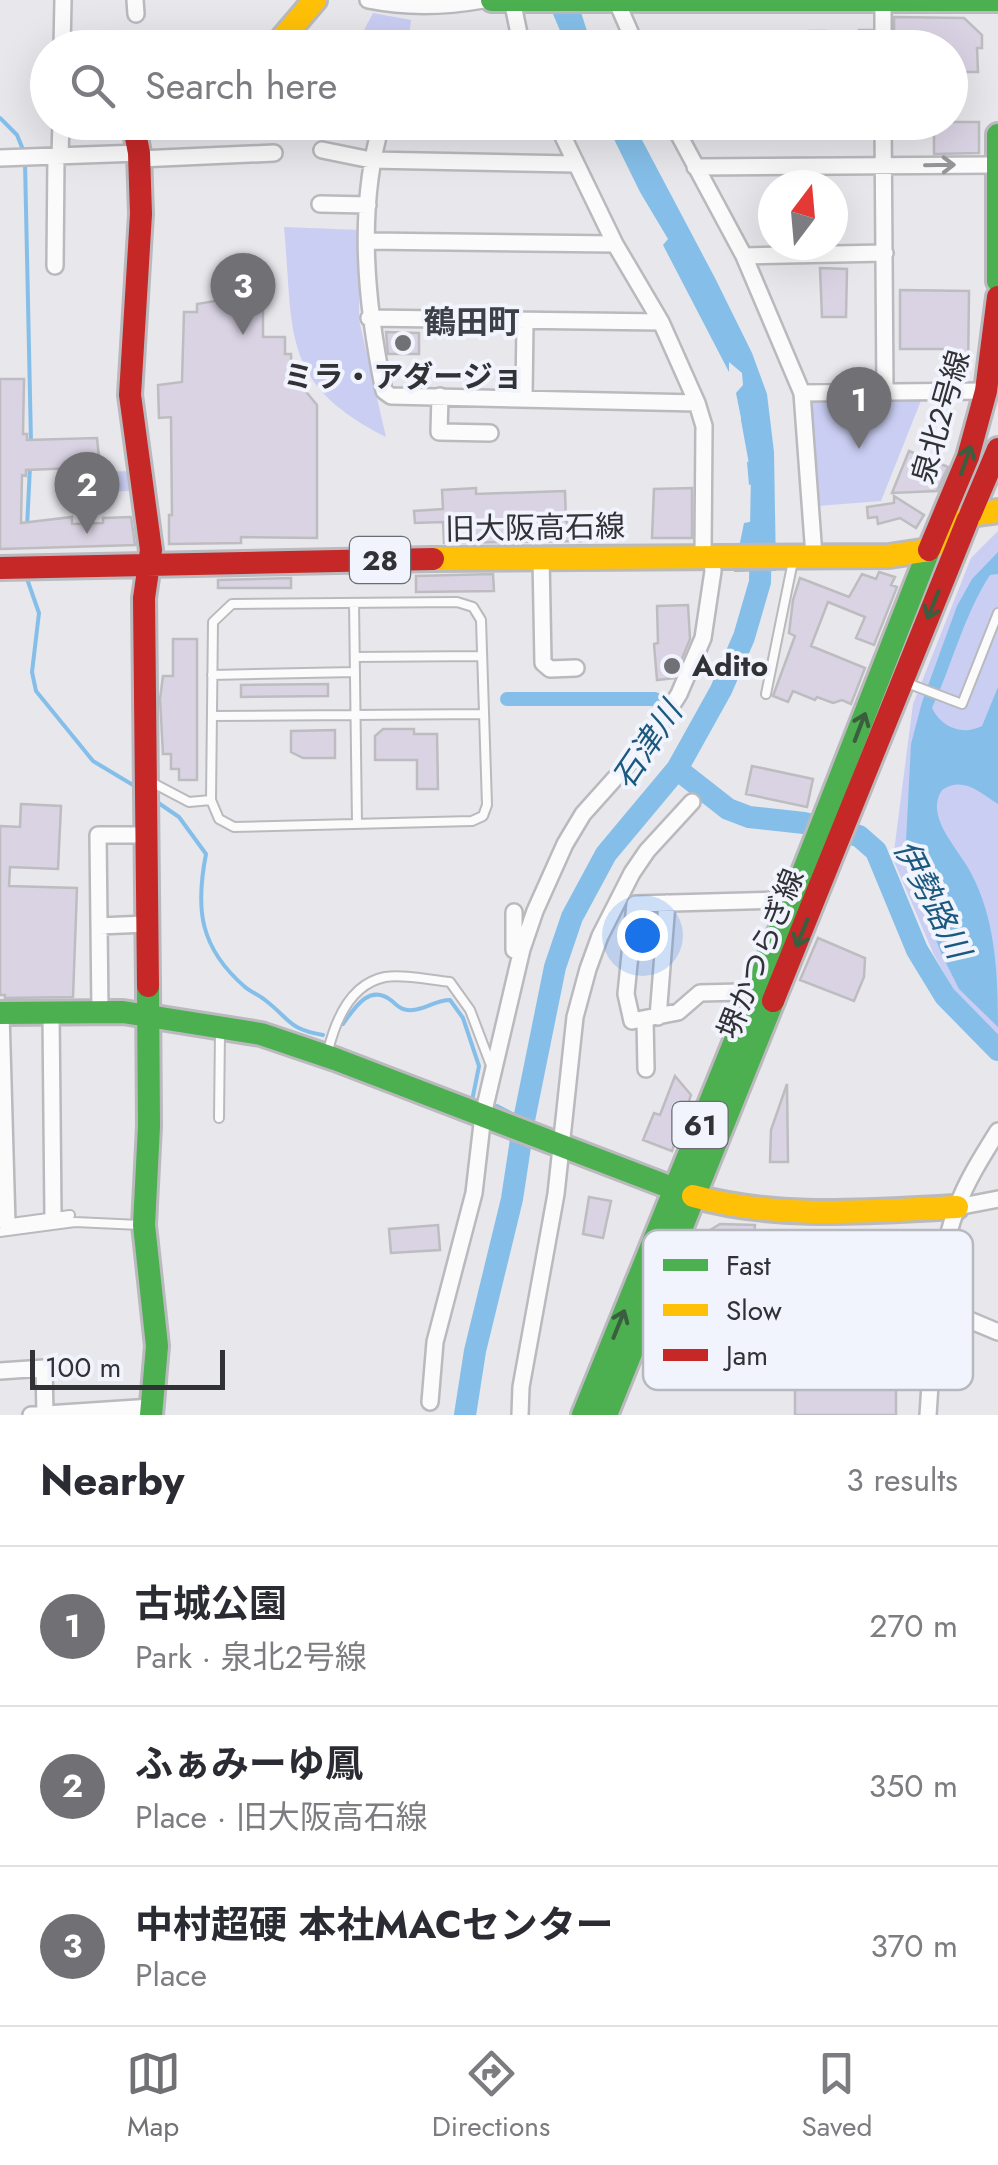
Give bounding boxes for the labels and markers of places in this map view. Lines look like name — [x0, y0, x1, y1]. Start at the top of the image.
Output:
pin: 3 — [210, 252, 276, 335]
marker: ミラ・アダージョ — [392, 332, 414, 354]
place label: ミラ・アダージョ — [283, 355, 523, 398]
pin: 1 — [826, 366, 892, 449]
pin: 2 — [54, 452, 120, 534]
place label: Adito — [691, 644, 768, 687]
marker: Adito — [661, 655, 683, 677]

